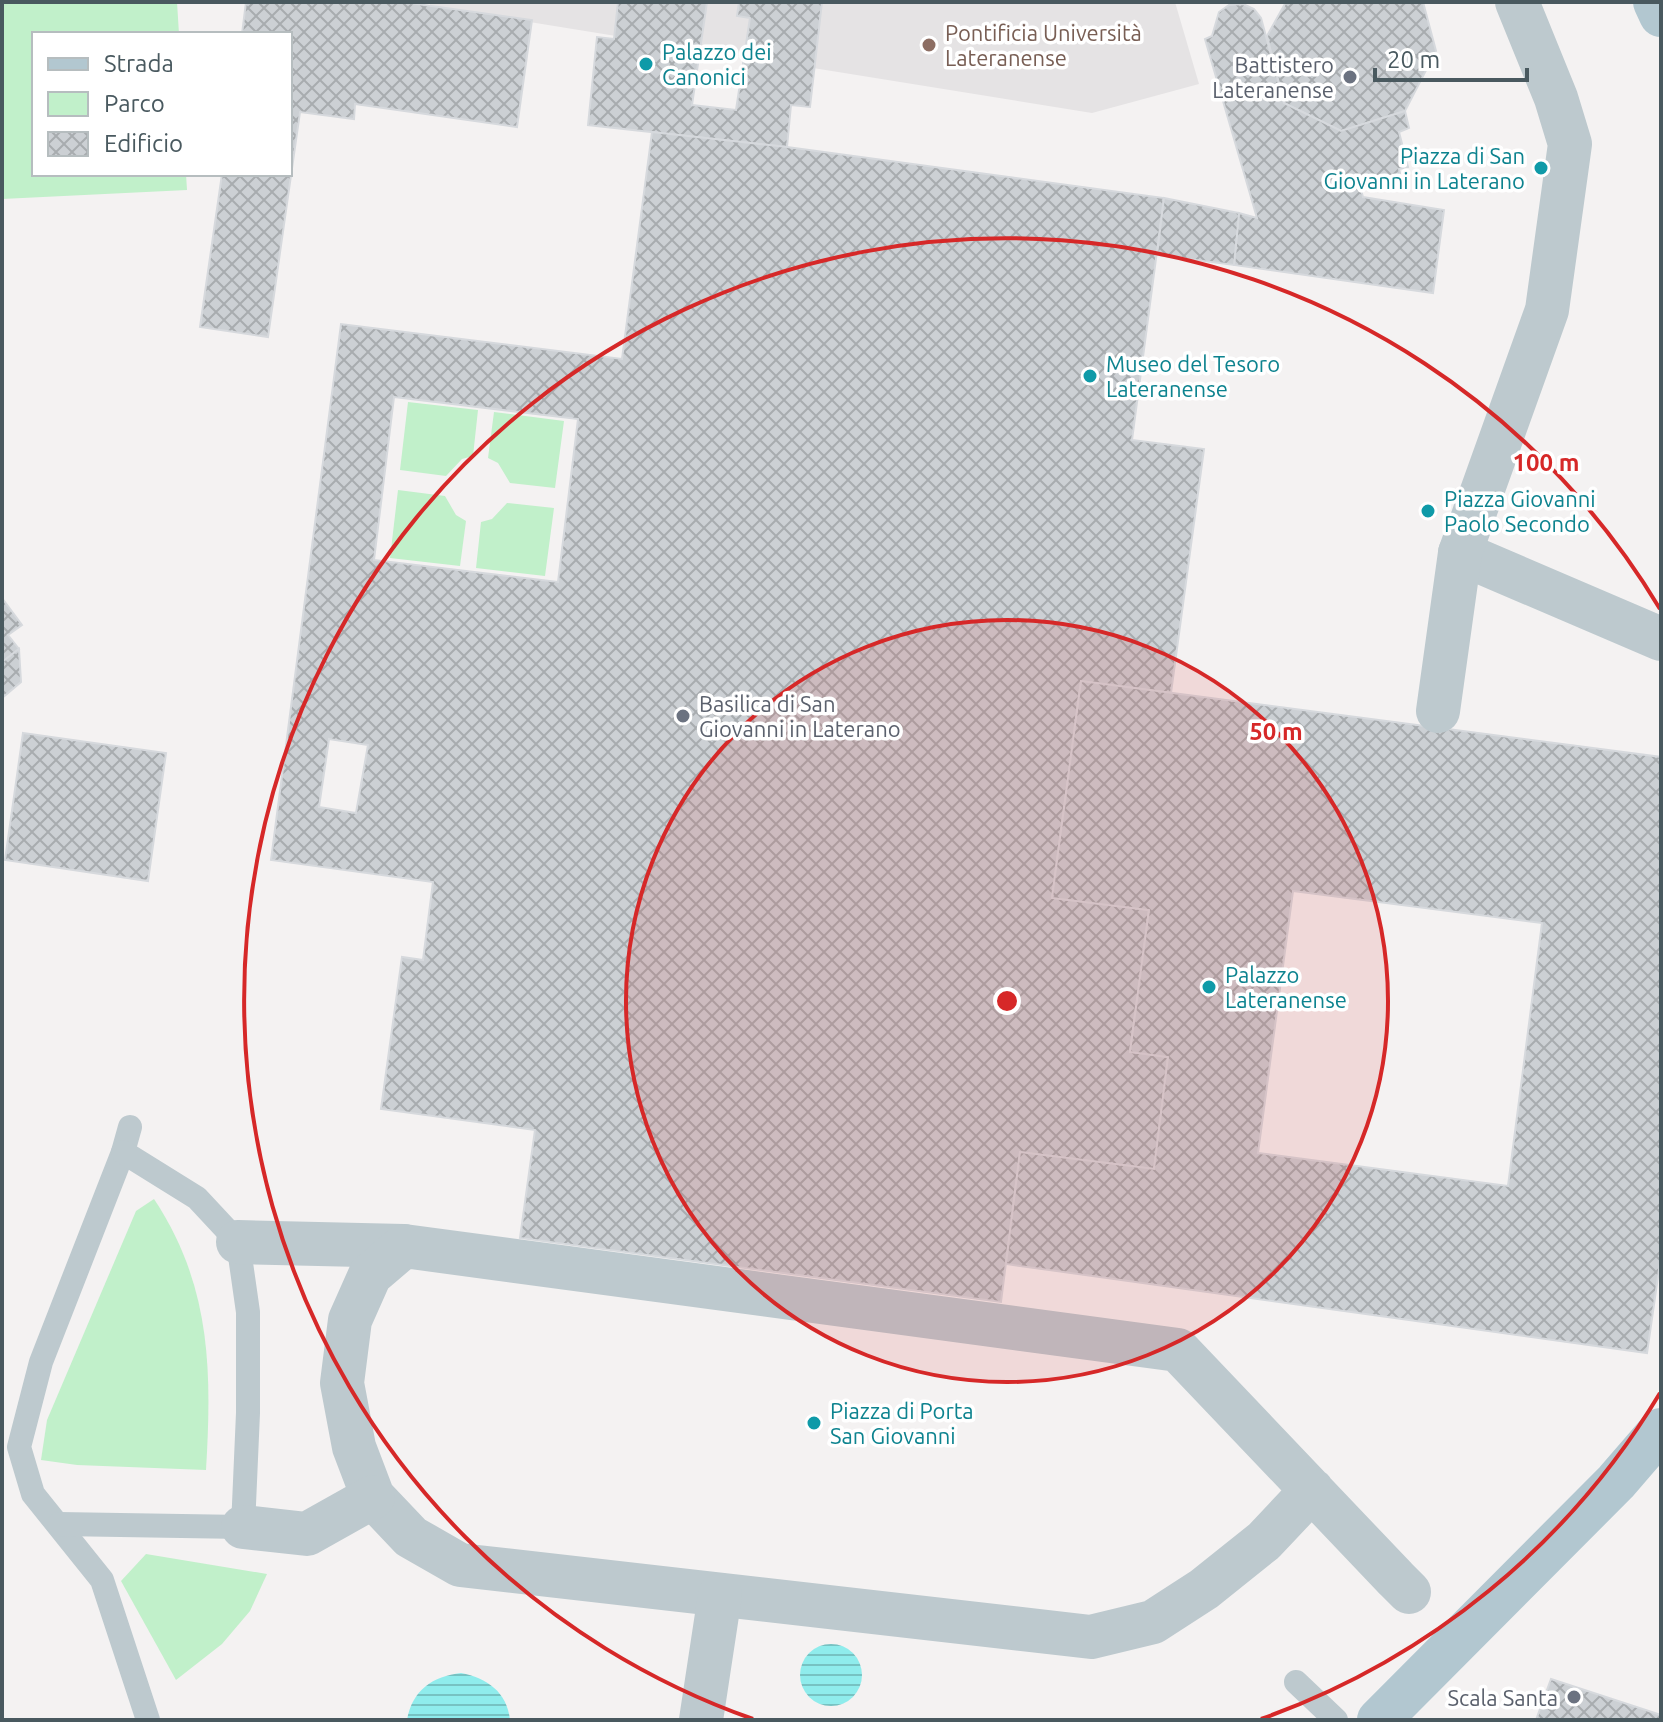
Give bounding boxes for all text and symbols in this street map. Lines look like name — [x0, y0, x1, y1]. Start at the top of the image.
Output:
place label: Pontificia Università Lateranense — [945, 20, 1142, 70]
legend — [32, 32, 292, 176]
scale bar — [1375, 32, 1527, 82]
marker: Pontificia Università Lateranense — [920, 36, 938, 54]
place label: Palazzo dei Canonici — [662, 39, 772, 89]
text: 20 m — [1387, 46, 1440, 73]
text: Strada — [104, 50, 174, 77]
place label: Battistero Lateranense — [1212, 52, 1334, 102]
marker: Palazzo dei Canonici — [637, 55, 655, 73]
marker: Battistero Lateranense — [1341, 68, 1359, 86]
text: Parco — [104, 90, 165, 117]
text: Edificio — [104, 130, 183, 157]
place label: Piazza di San Giovanni in Laterano — [1323, 143, 1525, 193]
marker: Piazza di San Giovanni in Laterano — [1532, 159, 1550, 177]
place label: Museo del Tesoro Lateranense — [1106, 351, 1280, 401]
marker: Museo del Tesoro Lateranense — [1081, 367, 1099, 385]
text: 100 m — [1513, 449, 1579, 476]
place label: Piazza Giovanni Paolo Secondo — [1444, 486, 1596, 536]
marker: Piazza Giovanni Paolo Secondo — [1419, 502, 1437, 520]
place label: Basilica di San Giovanni in Laterano — [699, 691, 901, 741]
marker: Basilica di San Giovanni in Laterano — [674, 707, 692, 725]
text: 50 m — [1249, 718, 1303, 745]
place label: Palazzo Lateranense — [1225, 962, 1347, 1012]
marker: Palazzo Lateranense — [1200, 978, 1218, 996]
centre of rings — [993, 987, 1021, 1015]
place label: Piazza di Porta San Giovanni — [830, 1398, 974, 1448]
marker: Piazza di Porta San Giovanni — [805, 1414, 823, 1432]
place label: Scala Santa — [1448, 1685, 1558, 1710]
marker: Scala Santa — [1565, 1688, 1583, 1706]

